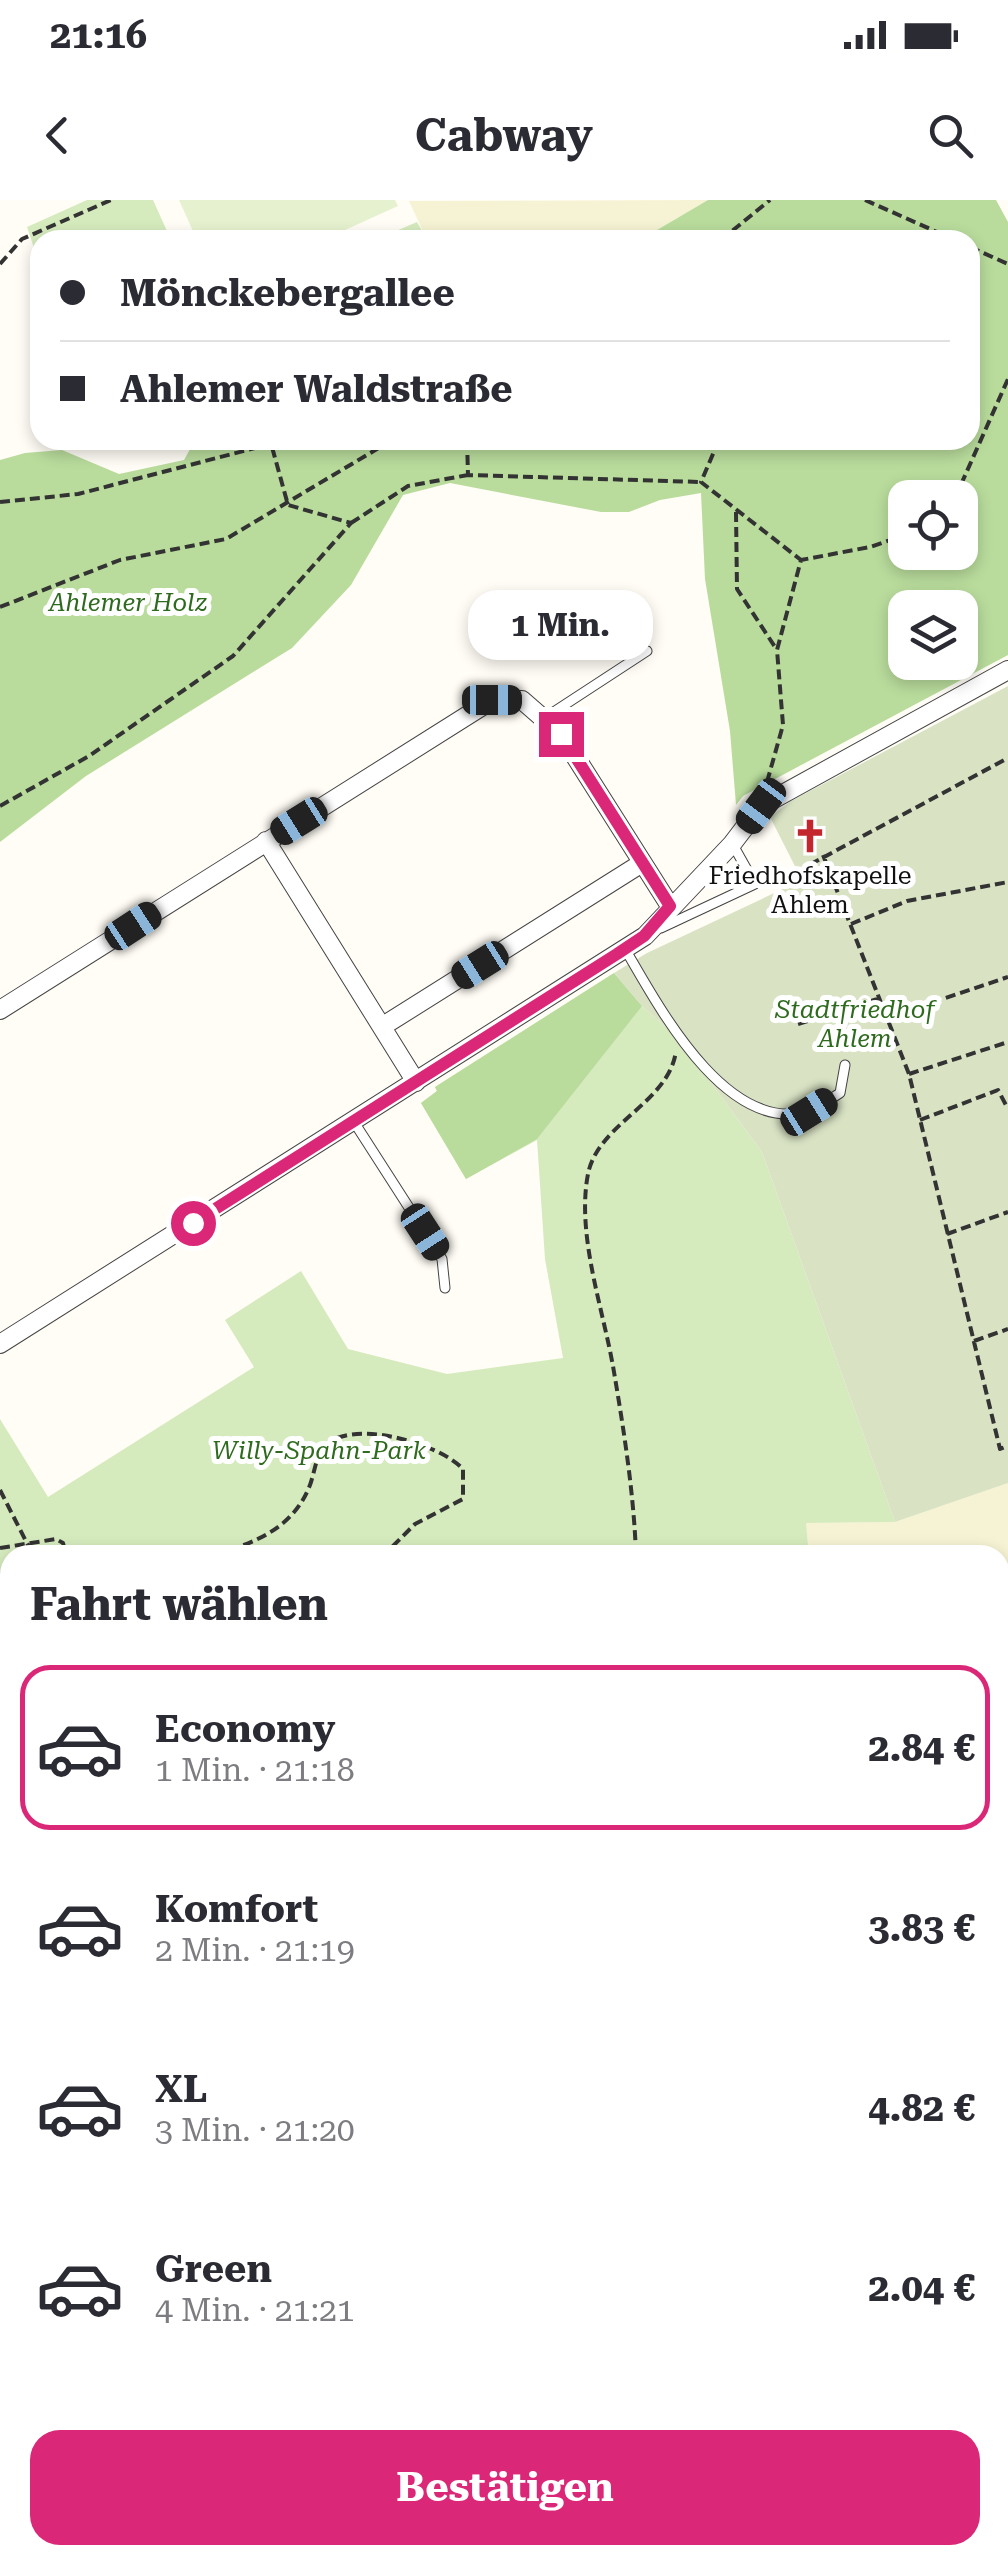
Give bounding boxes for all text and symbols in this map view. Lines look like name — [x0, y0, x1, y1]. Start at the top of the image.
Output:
text: 21:16 — [50, 13, 147, 57]
icon: back — [30, 108, 85, 163]
icon: search — [923, 108, 978, 163]
text: Cabway — [415, 109, 593, 162]
text: Mönckebergallee — [120, 271, 455, 315]
text: Ahlemer Waldstraße — [120, 367, 513, 411]
map controls — [888, 480, 978, 680]
button: locate — [888, 480, 978, 570]
park label: Ahlemer Holz — [47, 588, 207, 617]
callout: 1 Min. — [468, 589, 654, 659]
button: layers — [888, 590, 978, 680]
text: 1 Min. — [511, 606, 610, 644]
car — [462, 685, 522, 715]
route end — [539, 712, 584, 757]
car — [731, 773, 791, 839]
car — [266, 792, 332, 850]
church icon: Friedhofskapelle Ahlem — [791, 817, 829, 855]
place label: Friedhofskapelle Ahlem — [708, 861, 912, 919]
car — [100, 897, 166, 955]
car — [447, 936, 513, 994]
park label: Stadtfriedhof Ahlem — [774, 995, 937, 1053]
car — [776, 1083, 842, 1141]
car — [396, 1199, 454, 1265]
route start — [171, 1201, 216, 1246]
park label: Willy-Spahn-Park — [212, 1436, 426, 1465]
text: Fahrt wählen — [30, 1578, 328, 1631]
icon: car — [35, 1703, 125, 1793]
text: Economy — [155, 1707, 335, 1751]
text: 2.84 € — [868, 1726, 975, 1770]
text: 1 Min. · 21:18 — [155, 1751, 355, 1789]
icon: car — [35, 1883, 125, 1973]
text: Komfort — [155, 1887, 318, 1931]
text: 3.83 € — [868, 1906, 975, 1950]
text: 2 Min. · 21:19 — [155, 1931, 355, 1969]
icon: car — [35, 2063, 125, 2153]
text: XL — [155, 2067, 207, 2111]
text: 4.82 € — [868, 2086, 975, 2130]
text: 3 Min. · 21:20 — [155, 2111, 355, 2149]
icon: car — [35, 2243, 125, 2333]
text: Green — [155, 2247, 272, 2291]
text: 2.04 € — [868, 2266, 975, 2310]
text: 4 Min. · 21:21 — [155, 2291, 355, 2329]
button: Bestätigen — [30, 2430, 980, 2545]

